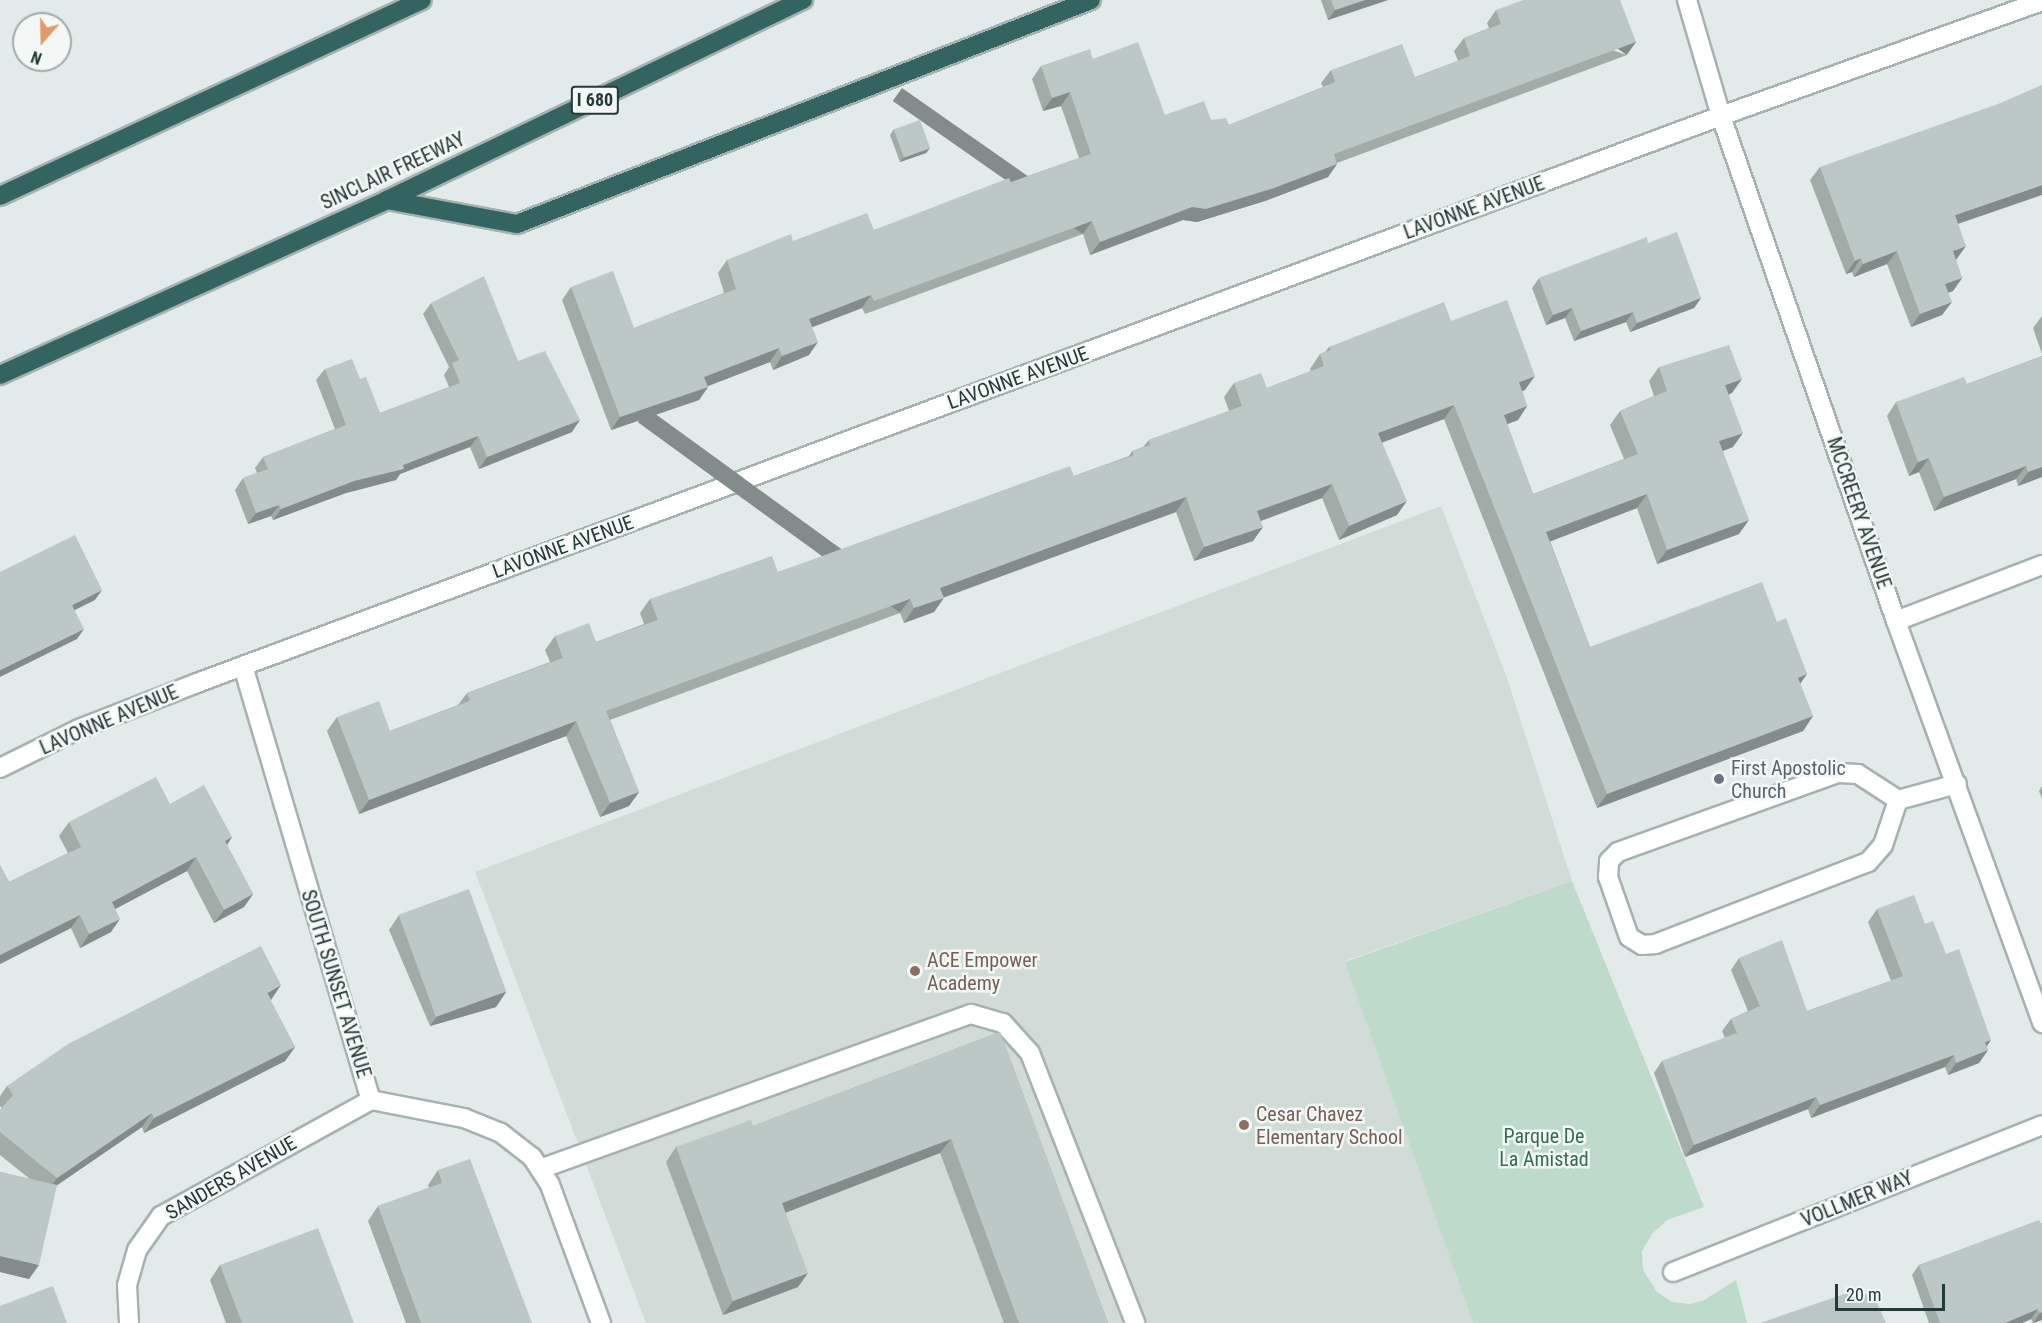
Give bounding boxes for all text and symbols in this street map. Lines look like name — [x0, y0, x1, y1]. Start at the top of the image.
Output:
north arrow — [12, 12, 72, 72]
text: N — [29, 47, 44, 68]
road number: I 680 — [570, 85, 620, 115]
street label: SINCLAIR FREEWAY — [317, 127, 469, 215]
street label: LAVONNE AVENUE — [1400, 171, 1548, 245]
street label: LAVONNE AVENUE — [944, 341, 1092, 415]
street label: MCCREERY AVENUE — [1822, 434, 1896, 592]
street label: LAVONNE AVENUE — [489, 510, 637, 584]
street label: LAVONNE AVENUE — [36, 680, 182, 760]
place label: First Apostolic Church — [1731, 756, 1846, 803]
marker: First Apostolic Church — [1712, 772, 1726, 786]
street label: SOUTH SUNSET AVENUE — [296, 887, 376, 1081]
place label: ACE Empower Academy — [927, 948, 1038, 995]
marker: ACE Empower Academy — [908, 964, 922, 978]
place label: Cesar Chavez Elementary School — [1256, 1102, 1403, 1149]
marker: Cesar Chavez Elementary School — [1237, 1118, 1251, 1132]
park label: Parque De La Amistad — [1499, 1125, 1589, 1172]
street label: SANDERS AVENUE — [162, 1131, 300, 1225]
street label: VOLLMER WAY — [1798, 1166, 1916, 1232]
scale bar — [1838, 1272, 1948, 1310]
text: 20 m — [1846, 1284, 1881, 1305]

